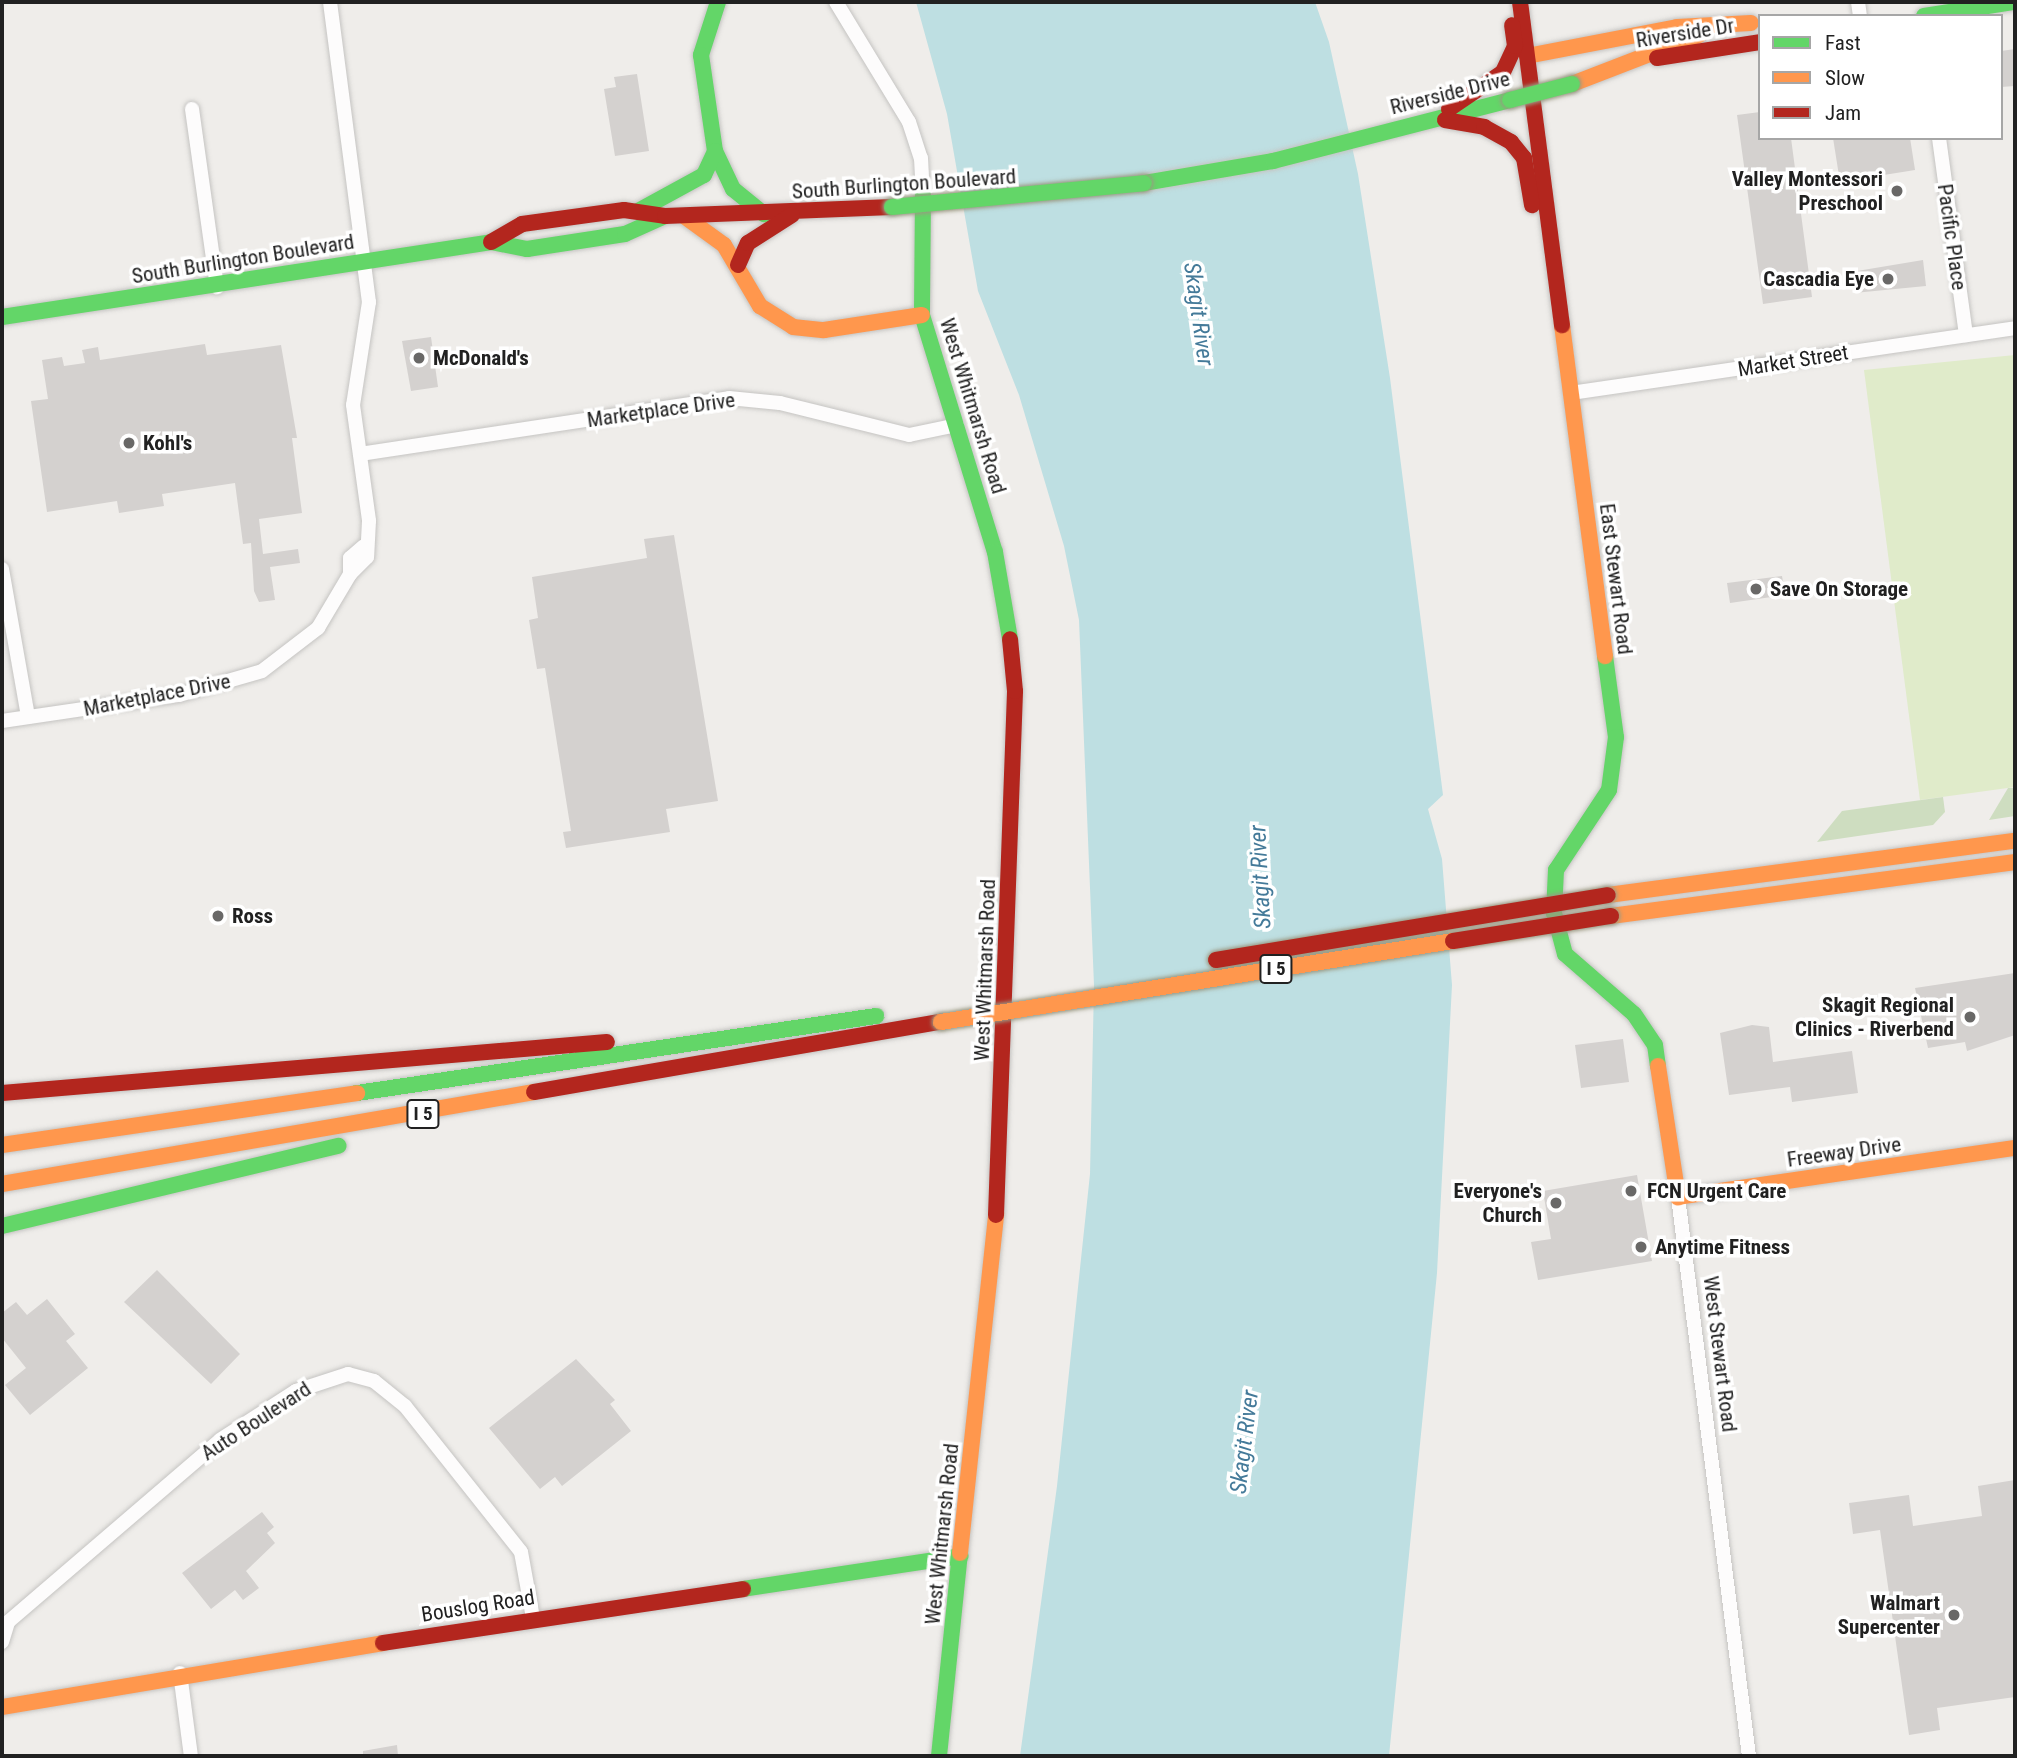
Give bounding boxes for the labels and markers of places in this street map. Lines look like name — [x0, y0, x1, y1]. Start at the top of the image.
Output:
place label: Valley Montessori Preschool — [1732, 166, 1883, 216]
marker: Valley Montessori Preschool — [1889, 183, 1905, 199]
place label: Cascadia Eye — [1763, 266, 1874, 292]
marker: Cascadia Eye — [1880, 271, 1896, 287]
place label: McDonald's — [433, 345, 529, 371]
marker: McDonald's — [411, 350, 427, 366]
place label: Kohl's — [143, 430, 192, 456]
marker: Kohl's — [121, 435, 137, 451]
place label: Save On Storage — [1770, 576, 1908, 602]
marker: Save On Storage — [1748, 581, 1764, 597]
place label: Ross — [232, 903, 273, 929]
marker: Ross — [210, 908, 226, 924]
place label: Skagit Regional Clinics - Riverbend — [1795, 992, 1954, 1042]
marker: Skagit Regional Clinics - Riverbend — [1960, 1007, 1980, 1027]
place label: Everyone's Church — [1454, 1178, 1542, 1228]
place label: FCN Urgent Care — [1647, 1178, 1786, 1204]
marker: FCN Urgent Care — [1621, 1181, 1641, 1201]
marker: Everyone's Church — [1548, 1195, 1564, 1211]
place label: Anytime Fitness — [1655, 1234, 1790, 1260]
marker: Anytime Fitness — [1633, 1239, 1649, 1255]
place label: Walmart Supercenter — [1838, 1590, 1940, 1640]
marker: Walmart Supercenter — [1946, 1607, 1962, 1623]

